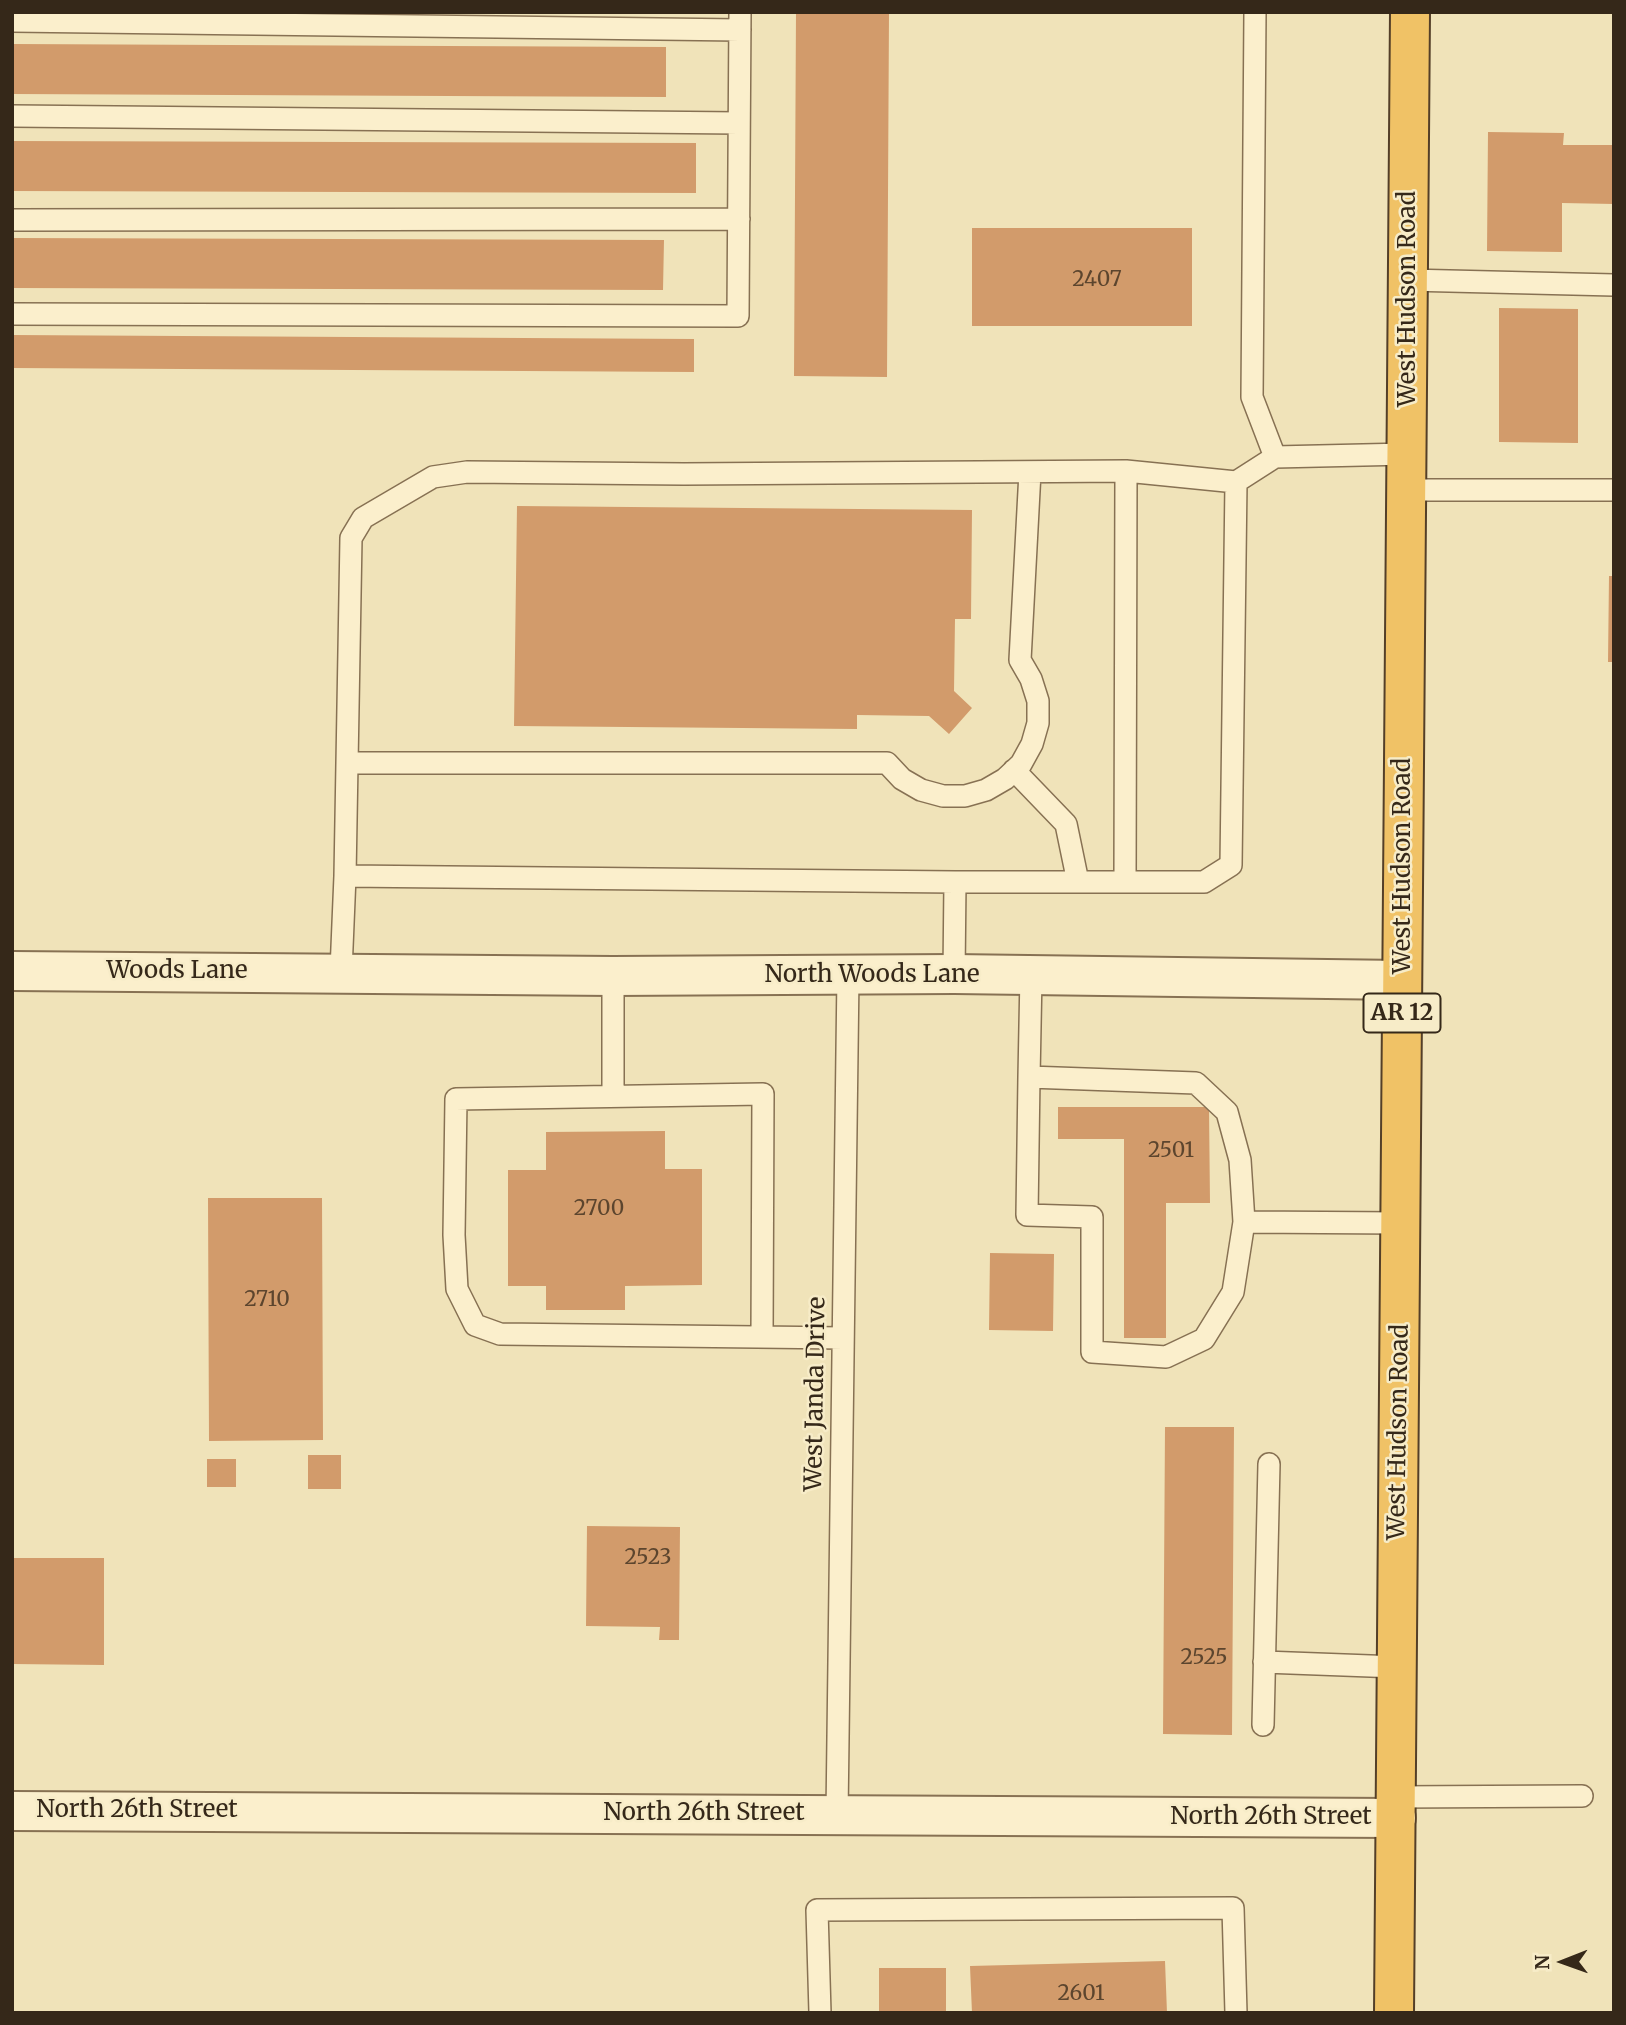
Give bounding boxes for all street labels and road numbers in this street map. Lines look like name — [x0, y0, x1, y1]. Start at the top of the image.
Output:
street label: West Hudson Road — [1394, 191, 1422, 407]
street label: West Hudson Road — [1389, 758, 1417, 974]
street label: Woods Lane — [106, 957, 248, 985]
street label: North Woods Lane — [765, 961, 979, 989]
road number: AR 12 — [1364, 994, 1440, 1032]
street label: West Janda Drive — [800, 1296, 832, 1492]
street label: West Hudson Road — [1383, 1324, 1415, 1540]
street label: North 26th Street — [36, 1796, 238, 1824]
street label: North 26th Street — [603, 1799, 805, 1827]
street label: North 26th Street — [1170, 1803, 1372, 1831]

